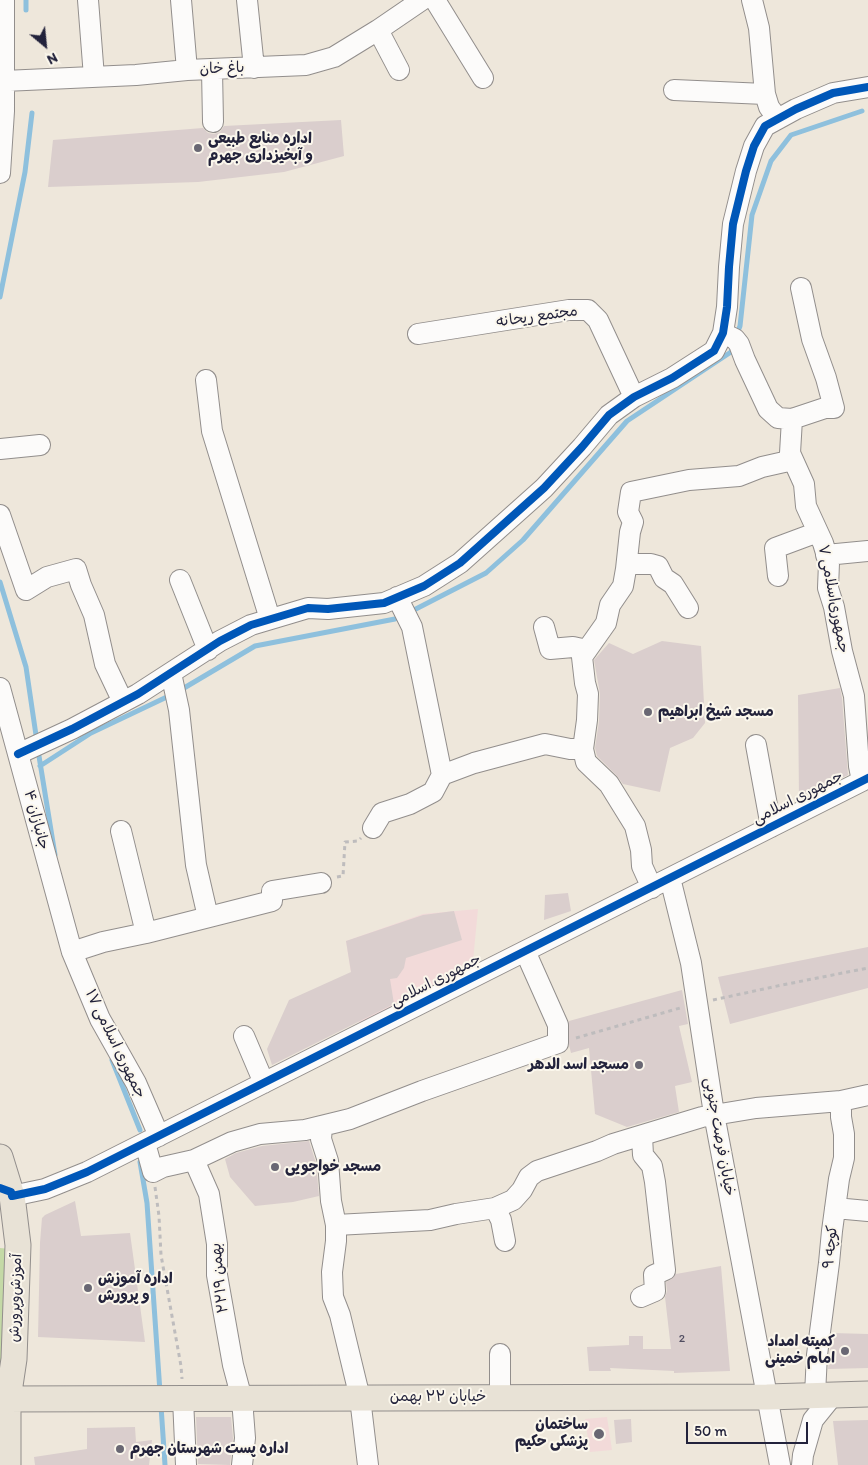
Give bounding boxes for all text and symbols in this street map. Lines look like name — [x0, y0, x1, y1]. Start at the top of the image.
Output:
north arrow — [20, 20, 70, 70]
text: N — [44, 49, 60, 68]
street label: باغ خان — [199, 59, 245, 79]
place label: اداره منابع طبیعی و آبخیزداری جهرم — [208, 130, 313, 165]
marker: اداره منابع طبیعی و آبخیزداری جهرم — [192, 142, 204, 154]
street label: مجتمع ریحانه — [495, 302, 579, 332]
street label: جمهوری‌اسلامی ۷ — [814, 543, 852, 655]
place label: مسجد شیخ ابراهیم — [658, 703, 774, 721]
marker: مسجد شیخ ابراهیم — [642, 706, 654, 718]
street label: جمهوری اسلامی — [750, 767, 846, 829]
street label: جانبازان ۴ — [19, 788, 53, 852]
street label: جمهوری اسلامی — [388, 950, 484, 1012]
street label: جمهوری اسلامی ۱۷ — [81, 987, 149, 1101]
place label: مسجد اسد الدهر — [528, 1056, 629, 1074]
marker: مسجد اسد الدهر — [633, 1059, 645, 1071]
street label: خیابان فرصت جنوبی — [700, 1076, 738, 1198]
place label: مسجد خواجویی — [285, 1158, 381, 1176]
marker: مسجد خواجویی — [269, 1161, 281, 1173]
street label: کوچه ۹ — [820, 1224, 842, 1270]
street label: ۲۲بهمن ۱۹ — [207, 1242, 233, 1314]
street label: آموزش‌و‌پرورش — [5, 1253, 27, 1343]
place label: اداره آموزش و پرورش — [98, 1270, 173, 1305]
marker: اداره آموزش و پرورش — [82, 1282, 94, 1294]
house number: 2 — [679, 1332, 685, 1346]
place label: کمیته امداد امام خمینی — [765, 1333, 835, 1368]
marker: کمیته امداد امام خمینی — [839, 1345, 851, 1357]
street label: خیابان ۲۲ بهمن — [390, 1388, 486, 1406]
scale bar — [688, 1412, 810, 1444]
place label: ساختمان پزشکی حکیم — [515, 1416, 588, 1451]
text: 50 m — [694, 1422, 727, 1440]
marker: ساختمان پزشکی حکیم — [592, 1427, 606, 1441]
place label: اداره پست شهرستان جهرم — [130, 1440, 288, 1458]
marker: اداره پست شهرستان جهرم — [114, 1443, 126, 1455]

